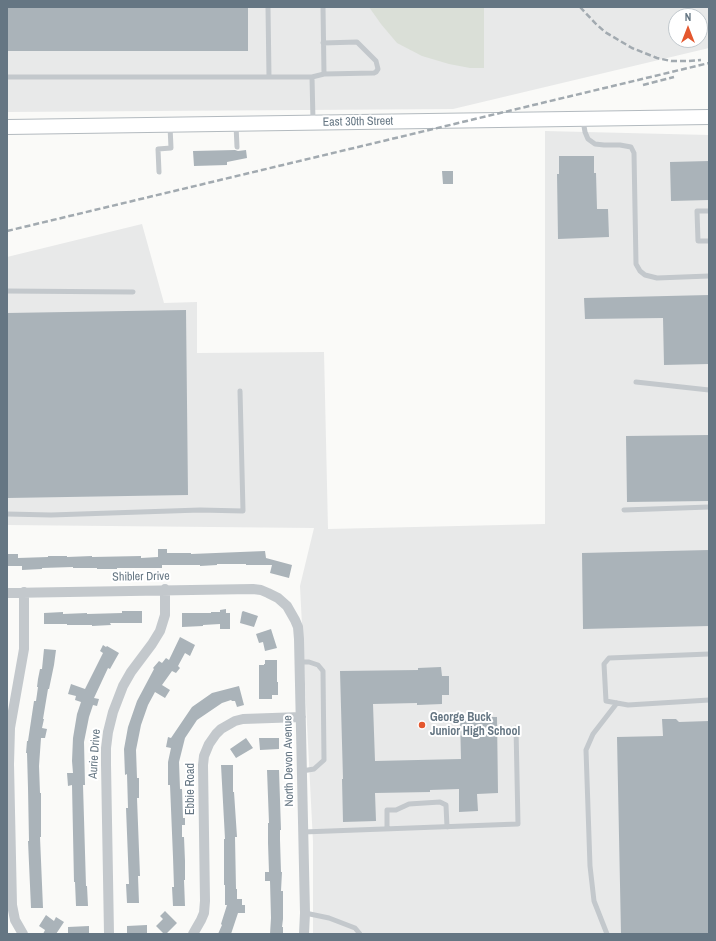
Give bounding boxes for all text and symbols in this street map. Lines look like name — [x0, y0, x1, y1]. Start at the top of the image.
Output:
north arrow — [668, 8, 708, 48]
text: N — [685, 10, 691, 24]
street label: East 30th Street — [323, 114, 393, 130]
street label: Shibler Drive — [112, 569, 170, 585]
place label: George Buck Junior High School — [430, 711, 520, 739]
street label: North Devon Avenue — [281, 715, 297, 807]
marker: George Buck Junior High School — [417, 720, 427, 730]
street label: Aurie Drive — [86, 729, 104, 779]
street label: Ebbie Road — [184, 763, 198, 815]

